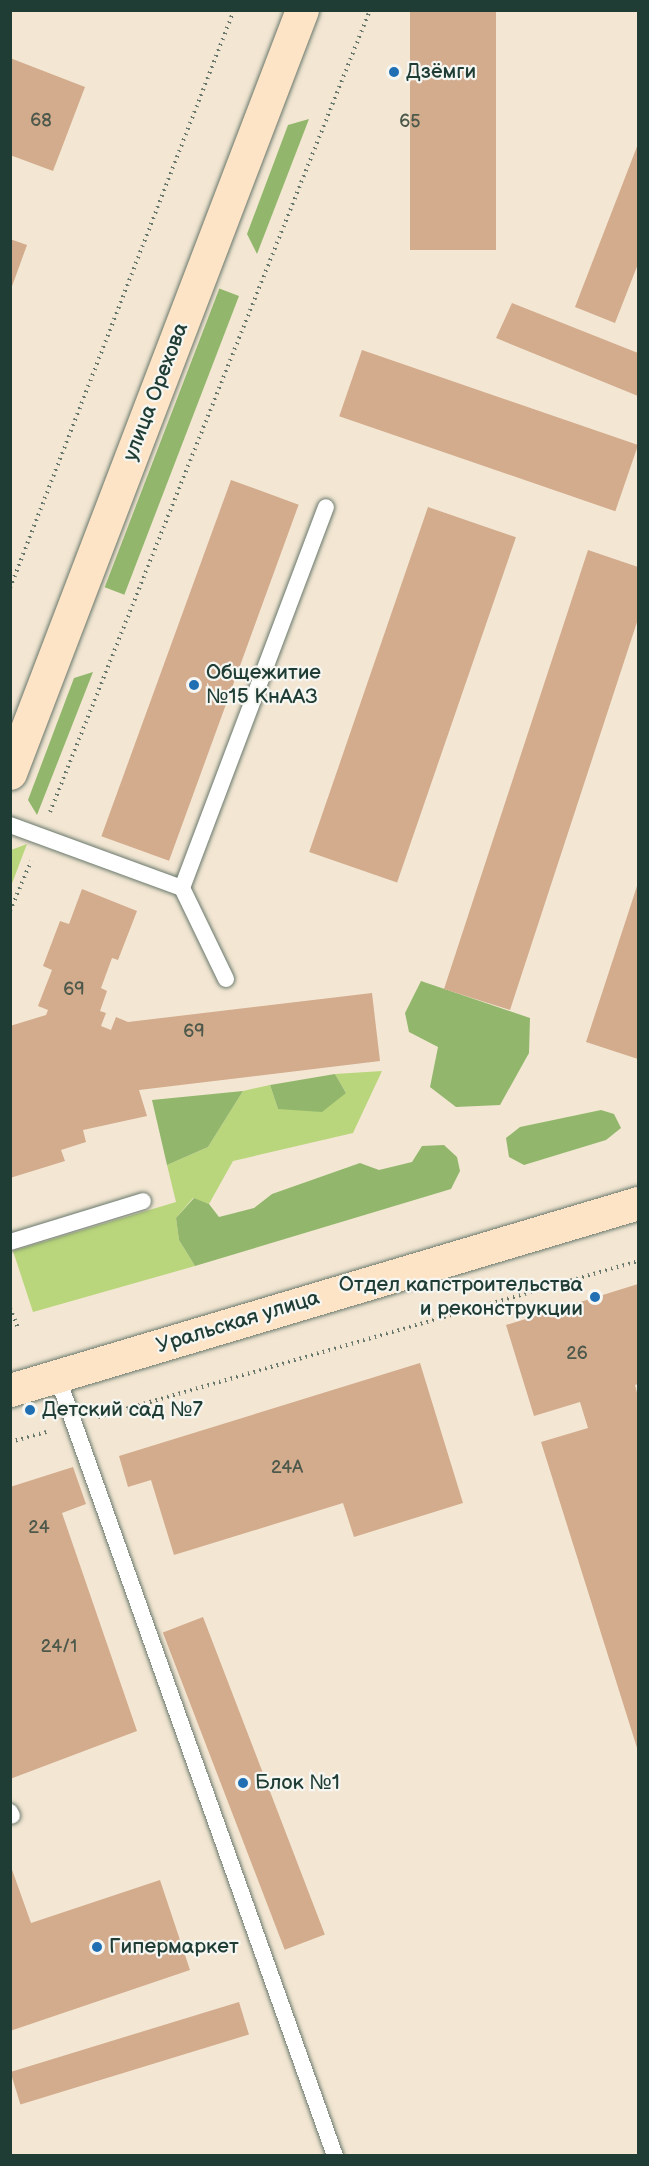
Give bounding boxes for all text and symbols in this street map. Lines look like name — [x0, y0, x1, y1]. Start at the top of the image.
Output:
place label: Дзёмги — [406, 59, 476, 85]
marker: Дзёмги — [387, 65, 401, 79]
house number: 68 — [30, 110, 52, 132]
house number: 65 — [399, 111, 421, 133]
street label: улица Орехова — [118, 319, 194, 465]
place label: Общежитие №15 КнААЗ — [206, 660, 321, 710]
marker: Общежитие №15 КнААЗ — [187, 678, 201, 692]
house number: 69 — [63, 979, 85, 1001]
house number: 69 — [183, 1021, 205, 1043]
place label: Отдел капстроительства и реконструкции — [339, 1272, 583, 1322]
street label: Уральская улица — [153, 1285, 323, 1359]
marker: Отдел капстроительства и реконструкции — [588, 1290, 602, 1304]
house number: 26 — [566, 1343, 588, 1365]
place label: Детский сад №7 — [42, 1397, 203, 1423]
marker: Детский сад №7 — [23, 1403, 37, 1417]
house number: 24А — [271, 1457, 303, 1479]
house number: 24 — [28, 1517, 50, 1539]
house number: 24/1 — [41, 1636, 77, 1658]
place label: Блок №1 — [255, 1770, 340, 1796]
marker: Блок №1 — [236, 1776, 250, 1790]
place label: Гипермаркет — [109, 1934, 239, 1960]
marker: Гипермаркет — [90, 1940, 104, 1954]

